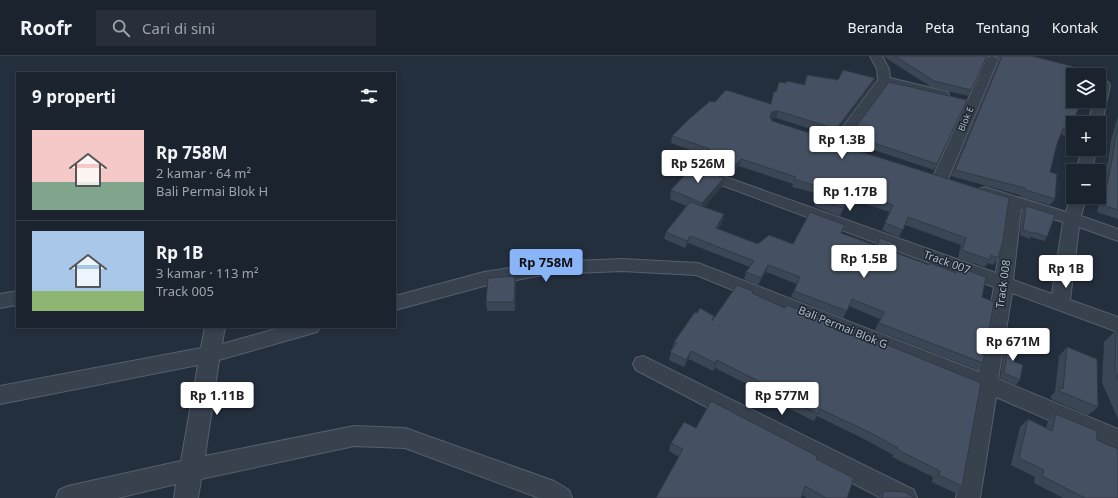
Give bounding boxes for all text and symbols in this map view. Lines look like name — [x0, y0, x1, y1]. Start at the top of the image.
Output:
search box — [96, 10, 376, 46]
text: Roofr — [20, 15, 72, 41]
icon: search — [110, 17, 132, 39]
text: Cari di sini — [142, 18, 215, 38]
text: Beranda — [848, 18, 903, 37]
text: Peta — [925, 18, 954, 37]
text: Tentang — [976, 18, 1030, 37]
text: Kontak — [1052, 18, 1098, 37]
map controls — [1066, 68, 1106, 204]
button: layers — [1066, 68, 1106, 108]
text: 9 properti — [32, 85, 116, 108]
icon: filters — [358, 85, 380, 107]
street label: Blok E — [955, 104, 977, 133]
button: + — [1066, 116, 1106, 156]
pin: Rp 1.3B — [805, 126, 879, 160]
text: Rp 1.3B — [818, 130, 866, 148]
text: Rp 758M — [156, 141, 228, 164]
icon: home — [64, 146, 112, 194]
pin: Rp 526M — [661, 150, 735, 184]
text: Rp 526M — [671, 154, 725, 172]
text: 2 kamar · 64 m² — [156, 164, 251, 182]
button: − — [1066, 164, 1106, 204]
pin: Rp 1.17B — [809, 178, 891, 212]
text: Bali Permai Blok H — [156, 182, 268, 200]
text: Rp 1.17B — [823, 182, 877, 200]
text: Rp 1B — [156, 241, 203, 264]
pin: Rp 1.5B — [827, 245, 901, 279]
street label: Track 007 — [922, 246, 973, 277]
icon: home — [64, 247, 112, 295]
pin: Rp 758M — [509, 249, 583, 283]
text: Rp 1.5B — [840, 249, 888, 267]
text: Rp 758M — [519, 253, 573, 271]
pin: Rp 1B — [1038, 255, 1094, 289]
street label: Track 008 — [992, 259, 1013, 309]
text: Rp 1B — [1048, 259, 1084, 277]
text: 3 kamar · 113 m² — [156, 264, 259, 282]
text: Track 005 — [156, 282, 214, 300]
street label: Bali Permai Blok G — [796, 302, 890, 351]
pin: Rp 671M — [976, 328, 1050, 362]
text: Rp 671M — [986, 332, 1040, 350]
pin: Rp 1.11B — [176, 382, 258, 416]
pin: Rp 577M — [745, 382, 819, 416]
text: Rp 1.11B — [190, 386, 244, 404]
text: Rp 577M — [755, 386, 809, 404]

